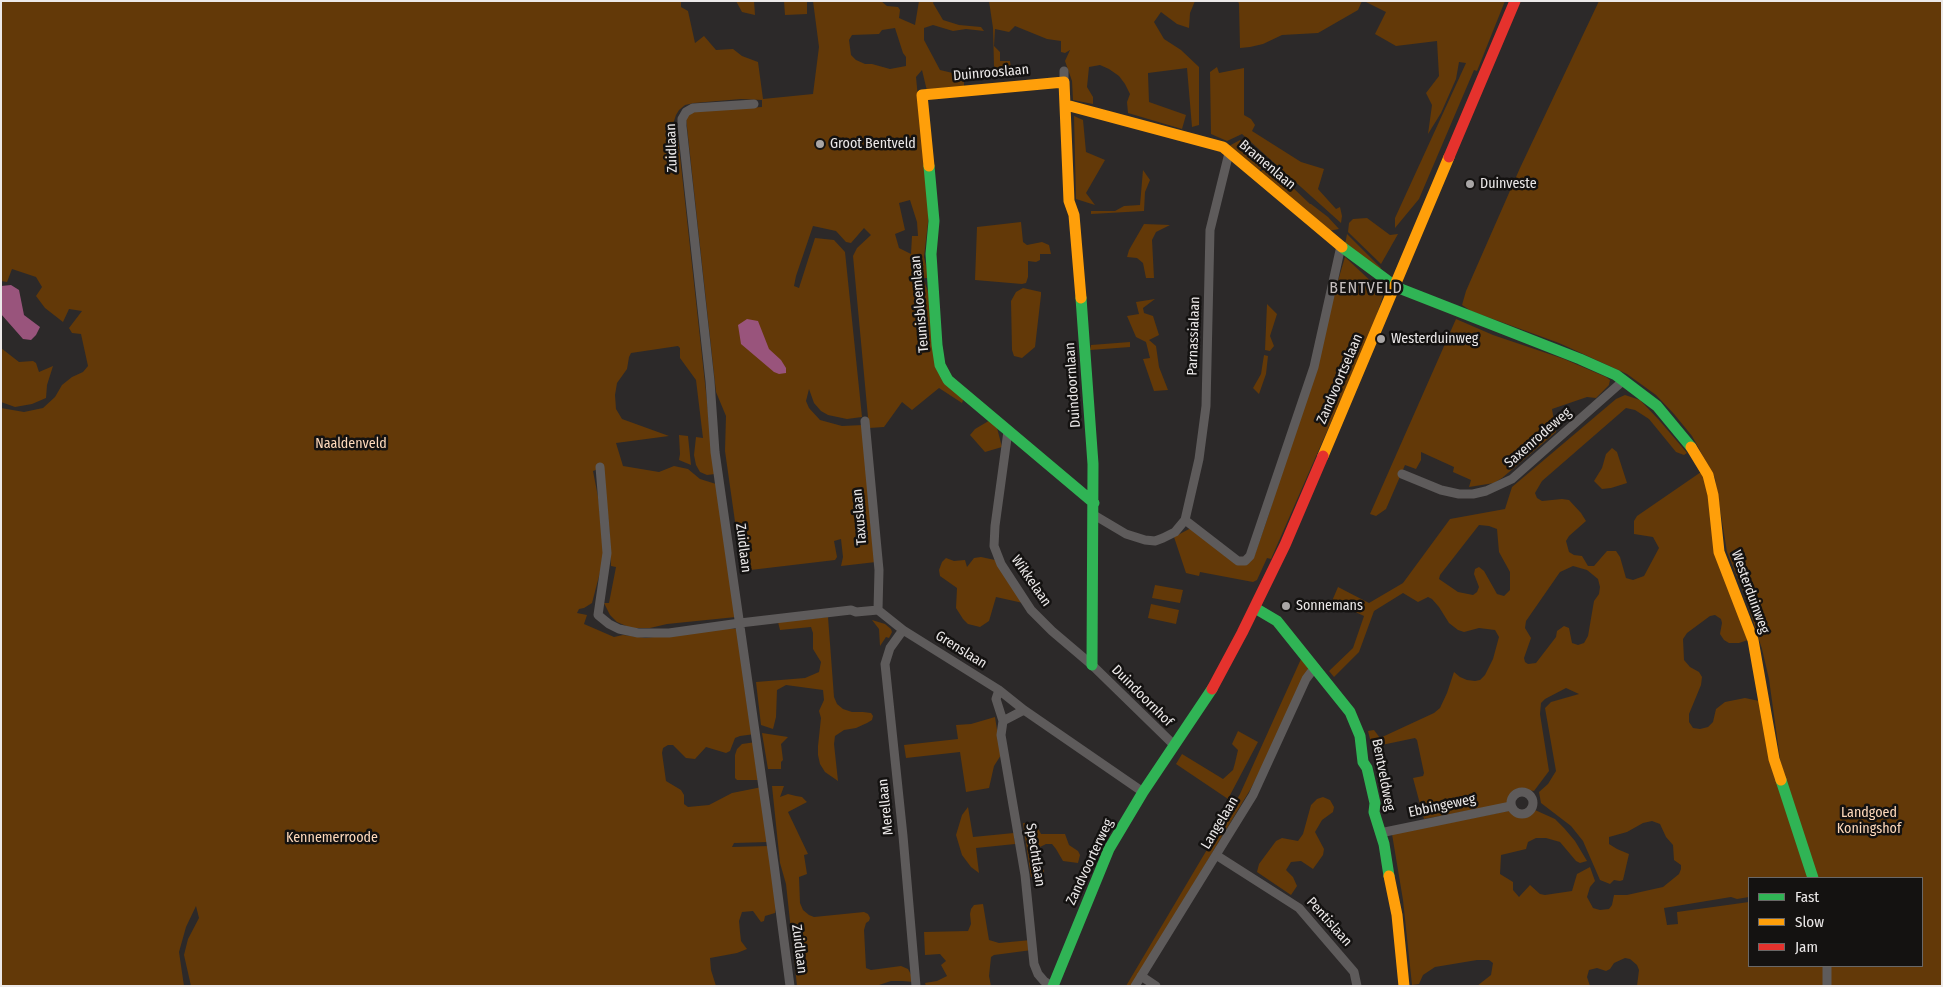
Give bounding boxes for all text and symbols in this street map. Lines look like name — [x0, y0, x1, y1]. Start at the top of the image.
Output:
street label: Duinrooslaan — [952, 61, 1030, 85]
street label: Zuidlaan — [663, 123, 681, 173]
place label: Groot Bentveld — [830, 136, 916, 152]
street label: Bramenlaan — [1235, 136, 1299, 194]
marker: Groot Bentveld — [814, 138, 826, 150]
place label: Duinveste — [1480, 176, 1537, 192]
marker: Duinveste — [1464, 178, 1476, 190]
street label: Teunisbloemlaan — [907, 255, 933, 353]
district label: BENTVELD — [1328, 279, 1404, 299]
street label: Parnassialaan — [1184, 296, 1204, 376]
place label: Westerduinweg — [1391, 331, 1478, 347]
street label: Zandvoortselaan — [1314, 332, 1366, 426]
marker: Westerduinweg — [1375, 333, 1387, 345]
street label: Duindoornlaan — [1062, 342, 1084, 428]
street label: Saxenrodeweg — [1501, 404, 1575, 472]
park label: Naaldenveld — [315, 436, 387, 452]
street label: Taxuslaan — [849, 488, 871, 546]
street label: Zuidlaan — [732, 522, 754, 574]
street label: Westerduinweg — [1727, 548, 1773, 636]
street label: Wikkelaan — [1007, 552, 1055, 610]
place label: Sonnemans — [1296, 598, 1363, 614]
marker: Sonnemans — [1280, 600, 1292, 612]
street label: Grenslaan — [932, 628, 990, 672]
street label: Duindoornhof — [1108, 662, 1176, 730]
street label: Bentveldweg — [1368, 737, 1398, 813]
street label: Merellaan — [875, 778, 897, 836]
street label: Ebbingeweg — [1407, 791, 1477, 821]
street label: Langelaan — [1198, 794, 1242, 852]
park label: Landgoed Koningshof — [1837, 805, 1901, 838]
street label: Zandvoorterweg — [1063, 816, 1117, 908]
street label: Spechtlaan — [1022, 822, 1048, 888]
park label: Kennemerroode — [286, 830, 378, 846]
legend — [1748, 877, 1923, 967]
text: Fast — [1795, 888, 1819, 906]
street label: Pentislaan — [1303, 894, 1355, 950]
text: Slow — [1795, 913, 1824, 931]
street label: Zuidlaan — [788, 923, 810, 975]
text: Jam — [1795, 938, 1818, 956]

